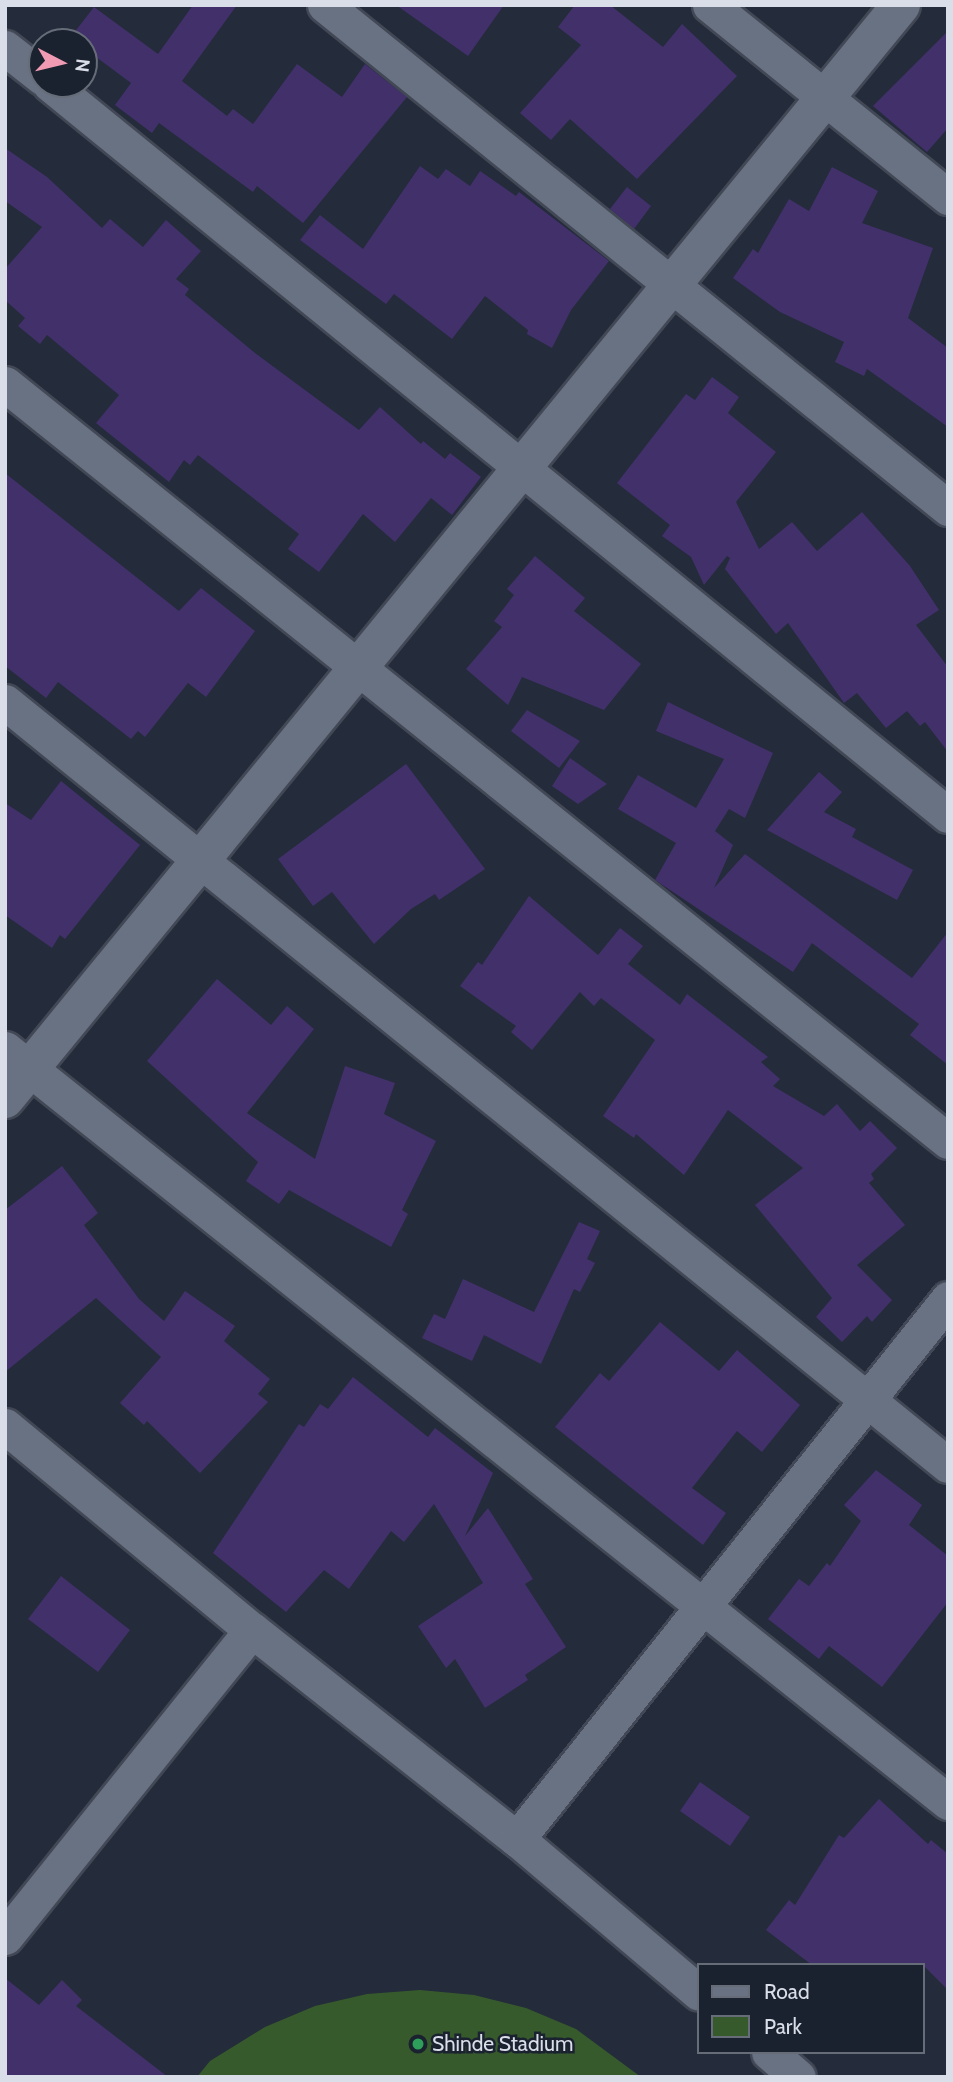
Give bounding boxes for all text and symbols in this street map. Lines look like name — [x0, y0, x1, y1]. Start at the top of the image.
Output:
north arrow — [28, 28, 98, 98]
text: N — [70, 57, 95, 73]
legend — [698, 1963, 925, 2054]
text: Road — [764, 1979, 810, 2004]
text: Park — [764, 2014, 802, 2039]
place label: Shinde Stadium — [432, 2031, 573, 2057]
marker: Shinde Stadium — [410, 2036, 426, 2052]

